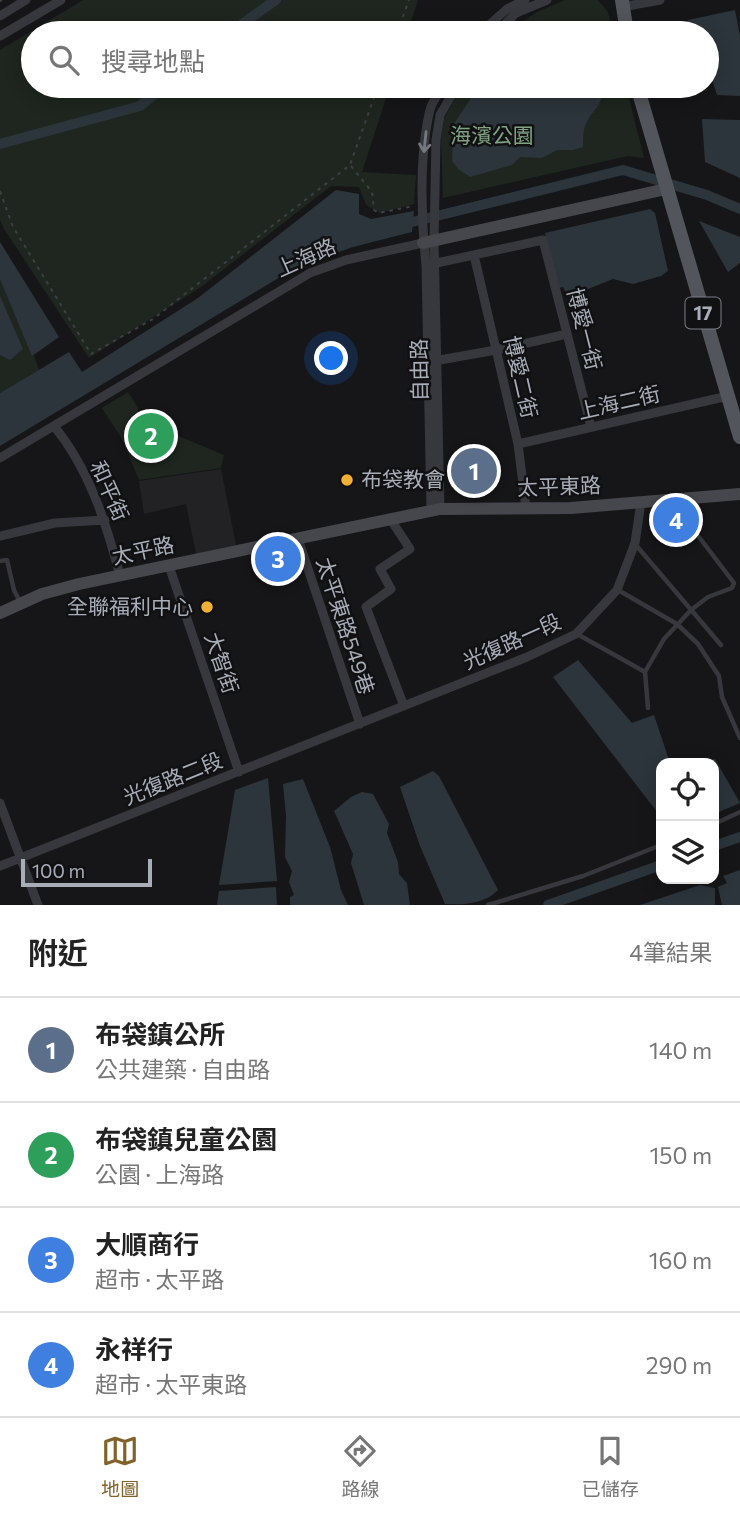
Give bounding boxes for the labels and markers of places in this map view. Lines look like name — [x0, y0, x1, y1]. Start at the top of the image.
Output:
pin: 2 — [128, 410, 174, 462]
pin: 1 — [451, 445, 497, 497]
place label: 布袋教會 — [361, 466, 445, 491]
marker: 布袋教會 — [339, 472, 355, 488]
pin: 4 — [653, 494, 699, 546]
pin: 3 — [255, 533, 301, 585]
place label: 全聯福利中心 — [67, 593, 193, 618]
marker: 全聯福利中心 — [199, 599, 215, 615]

